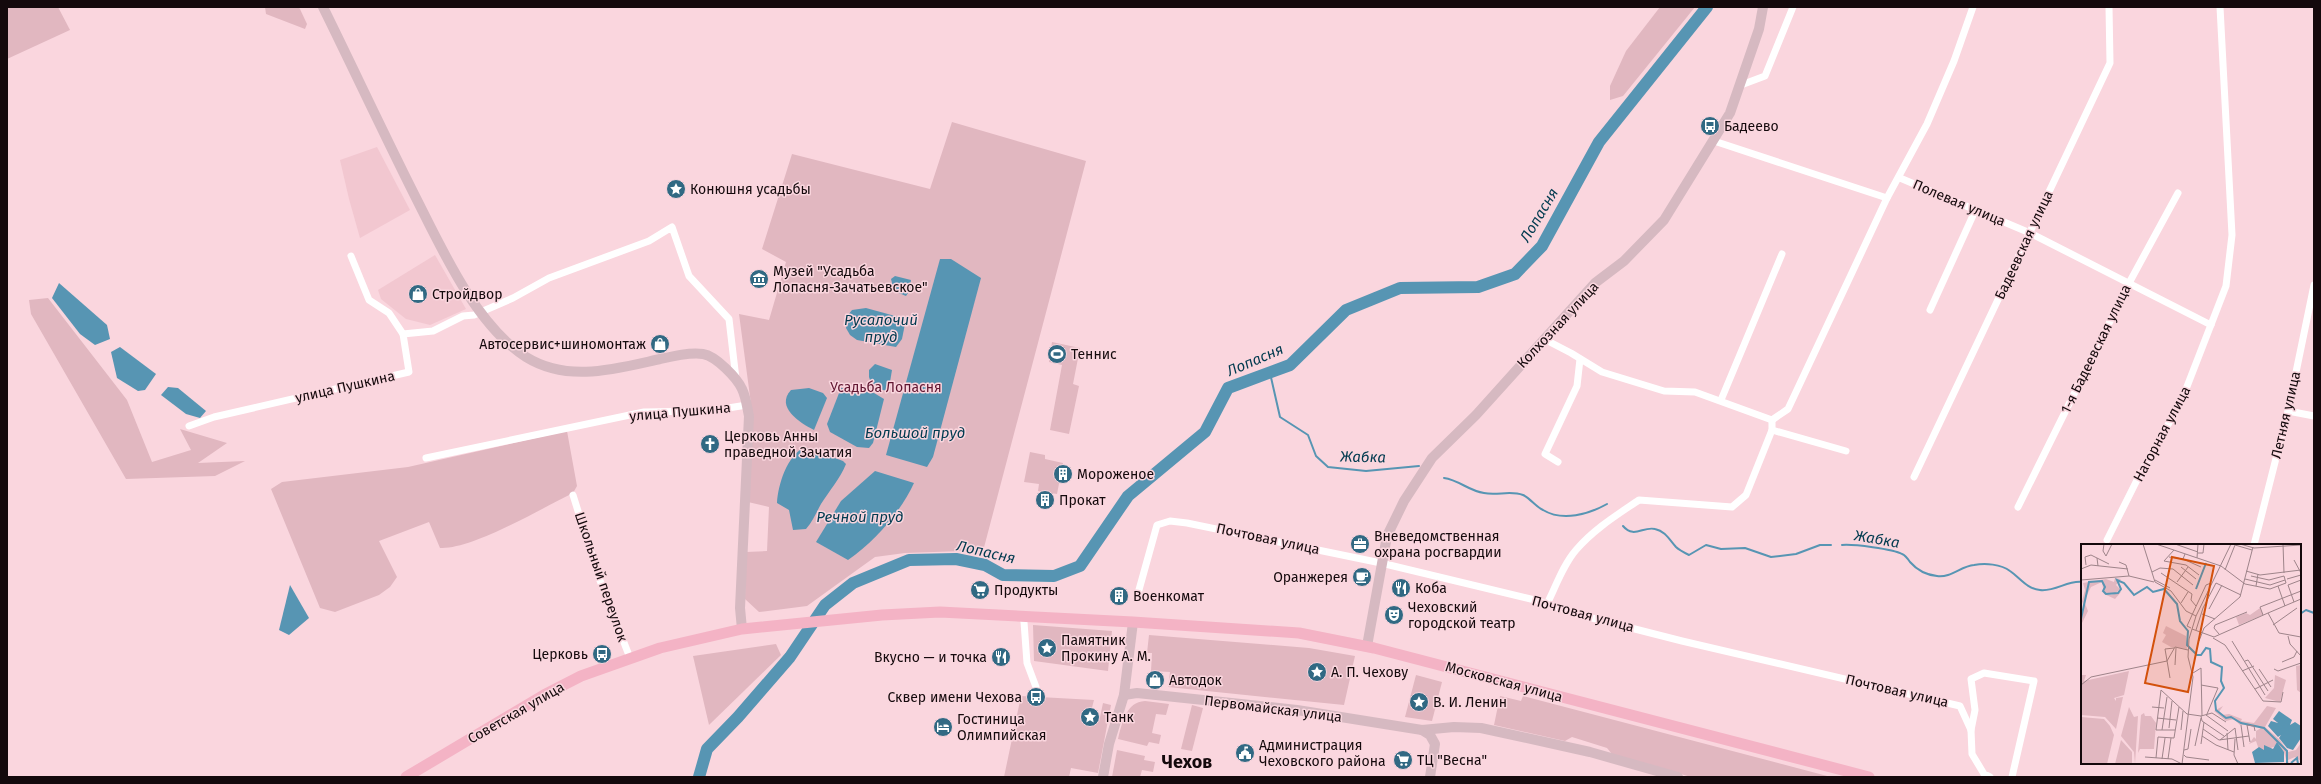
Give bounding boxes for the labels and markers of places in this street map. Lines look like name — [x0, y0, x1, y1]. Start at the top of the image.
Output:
bus stop icon: Бадеево — [1699, 115, 1721, 137]
place label: Бадеево — [1724, 118, 1779, 135]
place icon: Конюшня усадьбы — [665, 178, 687, 200]
place label: Конюшня усадьбы — [690, 181, 811, 198]
place label: Музей "Усадьба Лопасня-Зачатьевское" — [773, 263, 928, 296]
museum icon: Музей "Усадьба Лопасня-Зачатьевское" — [748, 268, 770, 290]
shop icon: Стройдвор — [407, 283, 429, 305]
place label: Стройдвор — [432, 286, 503, 303]
shop icon: Автосервис+шиномонтаж — [649, 333, 671, 355]
place label: Автосервис+шиномонтаж — [479, 336, 646, 353]
sports icon: Теннис — [1046, 343, 1068, 365]
place label: Теннис — [1071, 346, 1117, 363]
place label: Церковь Анны праведной Зачатия — [724, 428, 852, 461]
church icon: Церковь Анны праведной Зачатия — [699, 433, 721, 455]
building icon: Мороженое — [1052, 463, 1074, 485]
place label: Мороженое — [1077, 466, 1154, 483]
building icon: Прокат — [1034, 489, 1056, 511]
place label: Прокат — [1059, 492, 1106, 509]
place label: Вневедомственная охрана росгвардии — [1374, 528, 1502, 561]
office icon: Вневедомственная охрана росгвардии — [1349, 533, 1371, 555]
cafe icon: Оранжерея — [1351, 566, 1373, 588]
place label: Оранжерея — [1273, 569, 1348, 586]
restaurant icon: Коба — [1390, 577, 1412, 599]
supermarket icon: Продукты — [969, 579, 991, 601]
place label: Коба — [1415, 580, 1447, 597]
place label: Продукты — [994, 582, 1058, 599]
building icon: Военкомат — [1108, 585, 1130, 607]
place label: Военкомат — [1133, 588, 1205, 605]
place label: Чеховский городской театр — [1408, 599, 1516, 632]
theatre icon: Чеховский городской театр — [1383, 604, 1405, 626]
place label: Памятник Прокину А. М. — [1061, 632, 1151, 665]
place icon: Памятник Прокину А. М. — [1036, 637, 1058, 659]
bus stop icon: Церковь — [591, 643, 613, 665]
place label: Церковь — [532, 646, 588, 663]
restaurant icon: Вкусно — и точка — [990, 646, 1012, 668]
place label: Вкусно — и точка — [874, 649, 987, 666]
place icon: А. П. Чехову — [1306, 661, 1328, 683]
place label: А. П. Чехову — [1331, 664, 1408, 681]
shop icon: Автодок — [1144, 669, 1166, 691]
place label: Автодок — [1169, 672, 1223, 689]
bus stop icon: Сквер имени Чехова — [1025, 686, 1047, 708]
place label: Сквер имени Чехова — [887, 689, 1022, 706]
place icon: В. И. Ленин — [1408, 691, 1430, 713]
place label: В. И. Ленин — [1433, 694, 1507, 711]
place icon: Танк — [1079, 706, 1101, 728]
place label: Танк — [1104, 709, 1134, 726]
place label: Гостиница Олимпийская — [957, 711, 1047, 744]
hotel icon: Гостиница Олимпийская — [932, 716, 954, 738]
place label: Администрация Чеховского района — [1259, 737, 1386, 770]
public building icon: Администрация Чеховского района — [1234, 742, 1256, 764]
supermarket icon: ТЦ "Весна" — [1392, 749, 1414, 771]
place label: ТЦ "Весна" — [1417, 752, 1487, 769]

